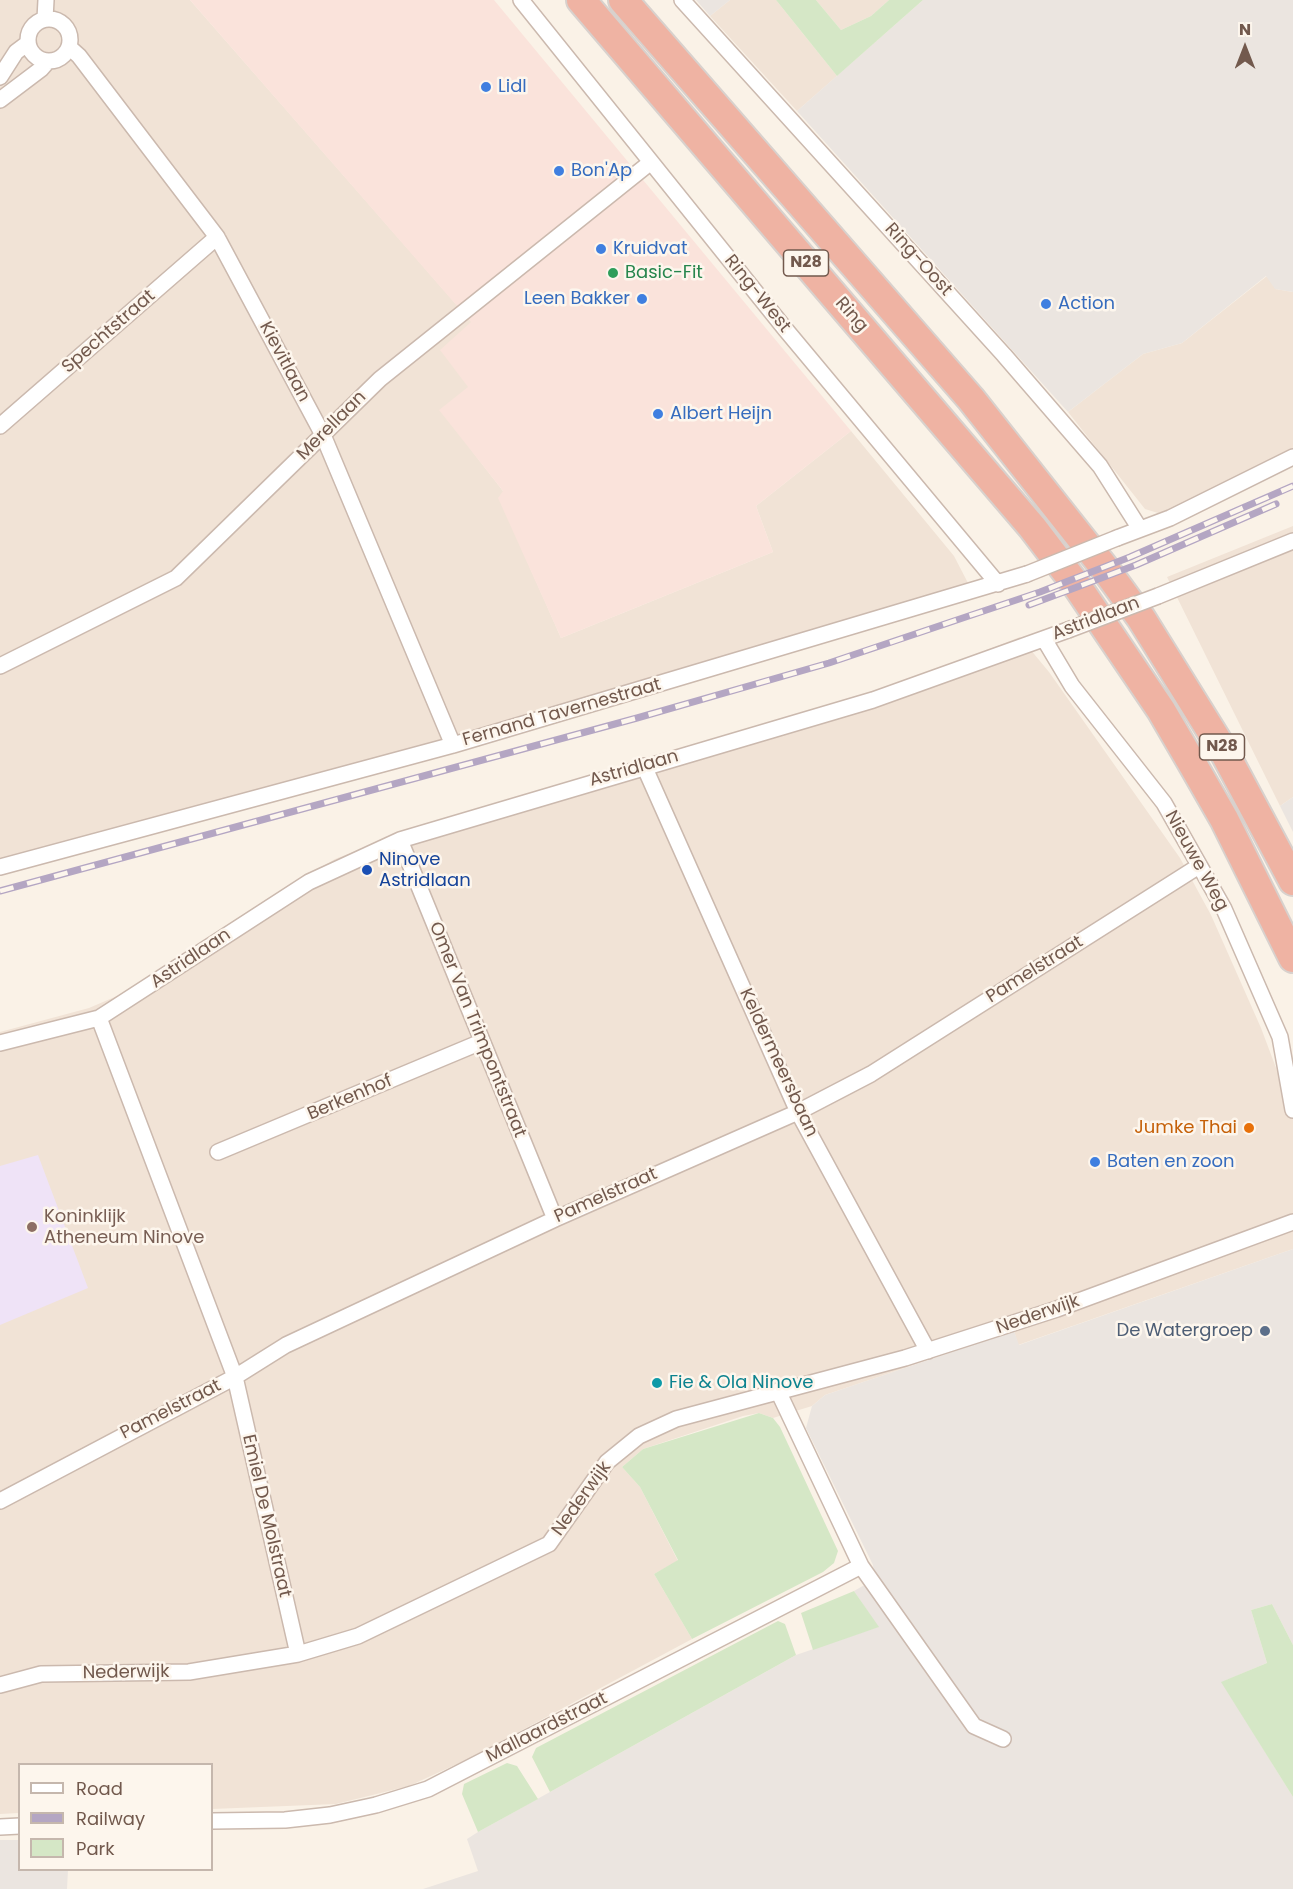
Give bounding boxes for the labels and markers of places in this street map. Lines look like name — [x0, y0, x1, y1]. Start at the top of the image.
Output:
place label: Lidl — [498, 76, 527, 98]
marker: Lidl — [479, 80, 493, 94]
place label: Bon'Ap — [571, 160, 632, 182]
marker: Bon'Ap — [552, 164, 566, 178]
place label: Kruidvat — [613, 238, 687, 260]
marker: Kruidvat — [594, 242, 608, 256]
place label: Basic-Fit — [625, 262, 703, 284]
marker: Basic-Fit — [606, 266, 620, 280]
place label: Leen Bakker — [524, 288, 630, 310]
marker: Leen Bakker — [635, 292, 649, 306]
place label: Action — [1058, 293, 1115, 315]
marker: Action — [1039, 297, 1053, 311]
place label: Albert Heijn — [670, 403, 772, 425]
marker: Albert Heijn — [651, 407, 665, 421]
place label: Ninove Astridlaan — [379, 849, 471, 892]
marker: Ninove Astridlaan — [360, 863, 374, 877]
place label: Jumke Thai — [1134, 1117, 1237, 1139]
marker: Jumke Thai — [1242, 1121, 1256, 1135]
place label: Baten en zoon — [1107, 1151, 1234, 1173]
marker: Baten en zoon — [1088, 1155, 1102, 1169]
place label: Koninklijk Atheneum Ninove — [44, 1206, 204, 1248]
marker: Koninklijk Atheneum Ninove — [25, 1220, 39, 1234]
place label: De Watergroep — [1116, 1320, 1253, 1342]
marker: De Watergroep — [1258, 1324, 1272, 1338]
place label: Fie & Ola Ninove — [669, 1372, 814, 1394]
marker: Fie & Ola Ninove — [650, 1376, 664, 1390]

